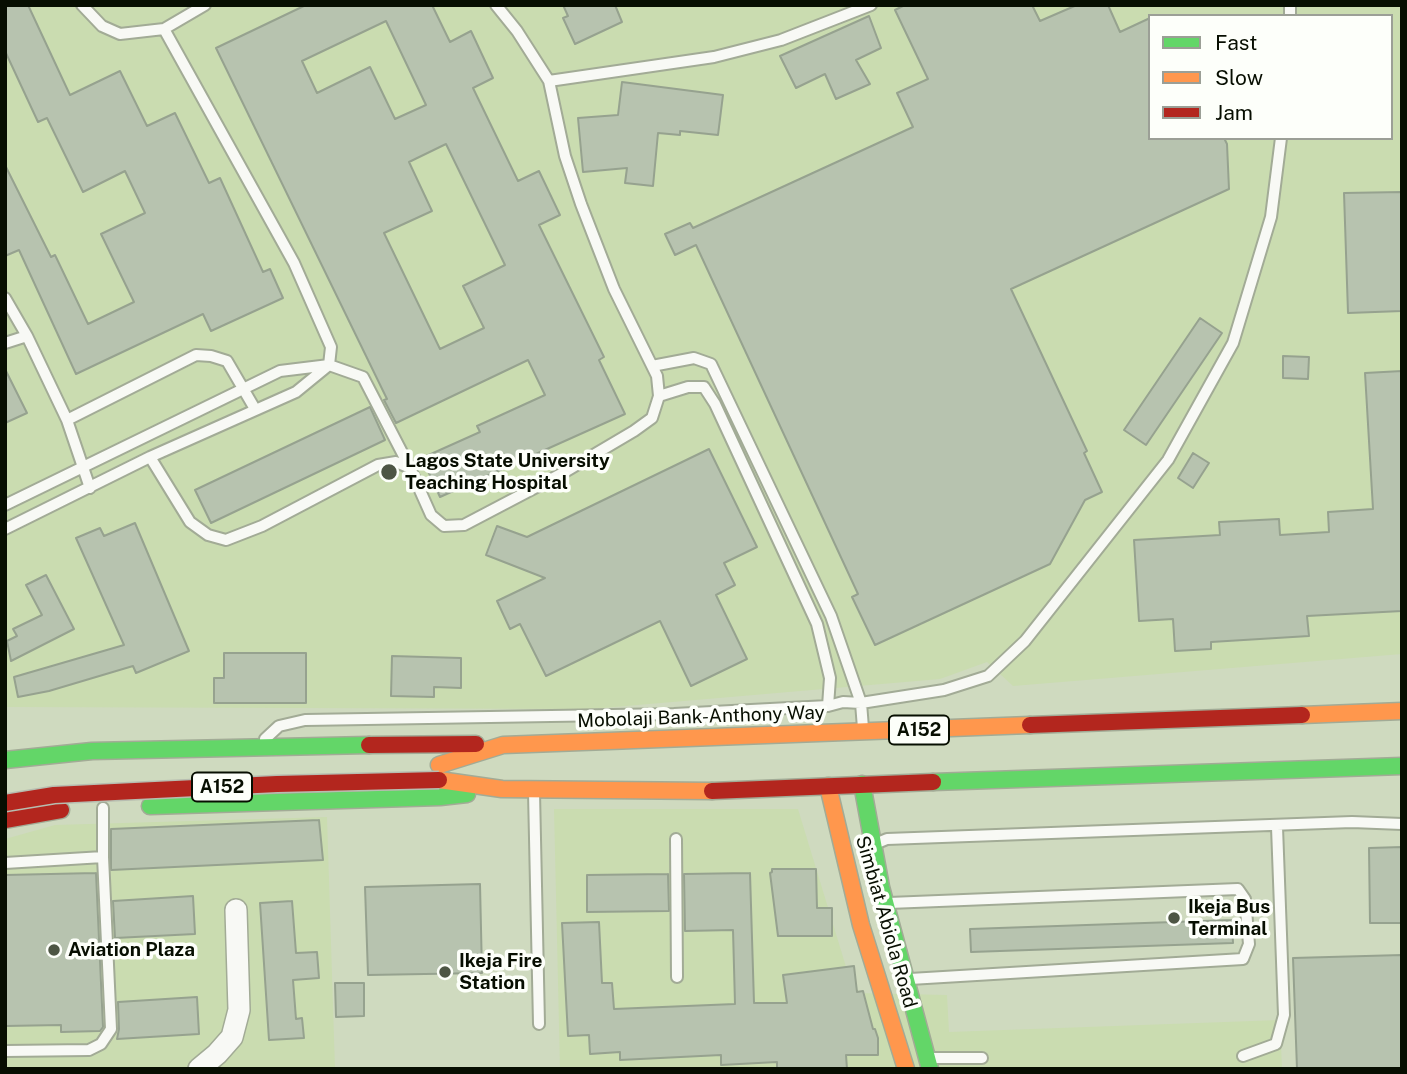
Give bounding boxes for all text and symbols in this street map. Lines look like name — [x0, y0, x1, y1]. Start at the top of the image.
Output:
legend — [1148, 14, 1393, 140]
text: Fast — [1215, 30, 1257, 55]
text: Slow — [1215, 65, 1263, 90]
text: Jam — [1215, 100, 1253, 125]
place label: Lagos State University Teaching Hospital — [405, 450, 610, 494]
marker: Lagos State University Teaching Hospital — [379, 462, 399, 482]
street label: Mobolaji Bank-Anthony Way — [577, 701, 825, 733]
road number: A152 — [889, 716, 949, 744]
road number: A152 — [192, 772, 252, 802]
street label: Simbiat Abiola Road — [850, 833, 922, 1011]
place label: Ikeja Bus Terminal — [1188, 896, 1270, 940]
marker: Ikeja Bus Terminal — [1166, 910, 1182, 926]
place label: Aviation Plaza — [68, 939, 195, 961]
marker: Aviation Plaza — [46, 942, 62, 958]
place label: Ikeja Fire Station — [459, 950, 542, 994]
marker: Ikeja Fire Station — [437, 964, 453, 980]

